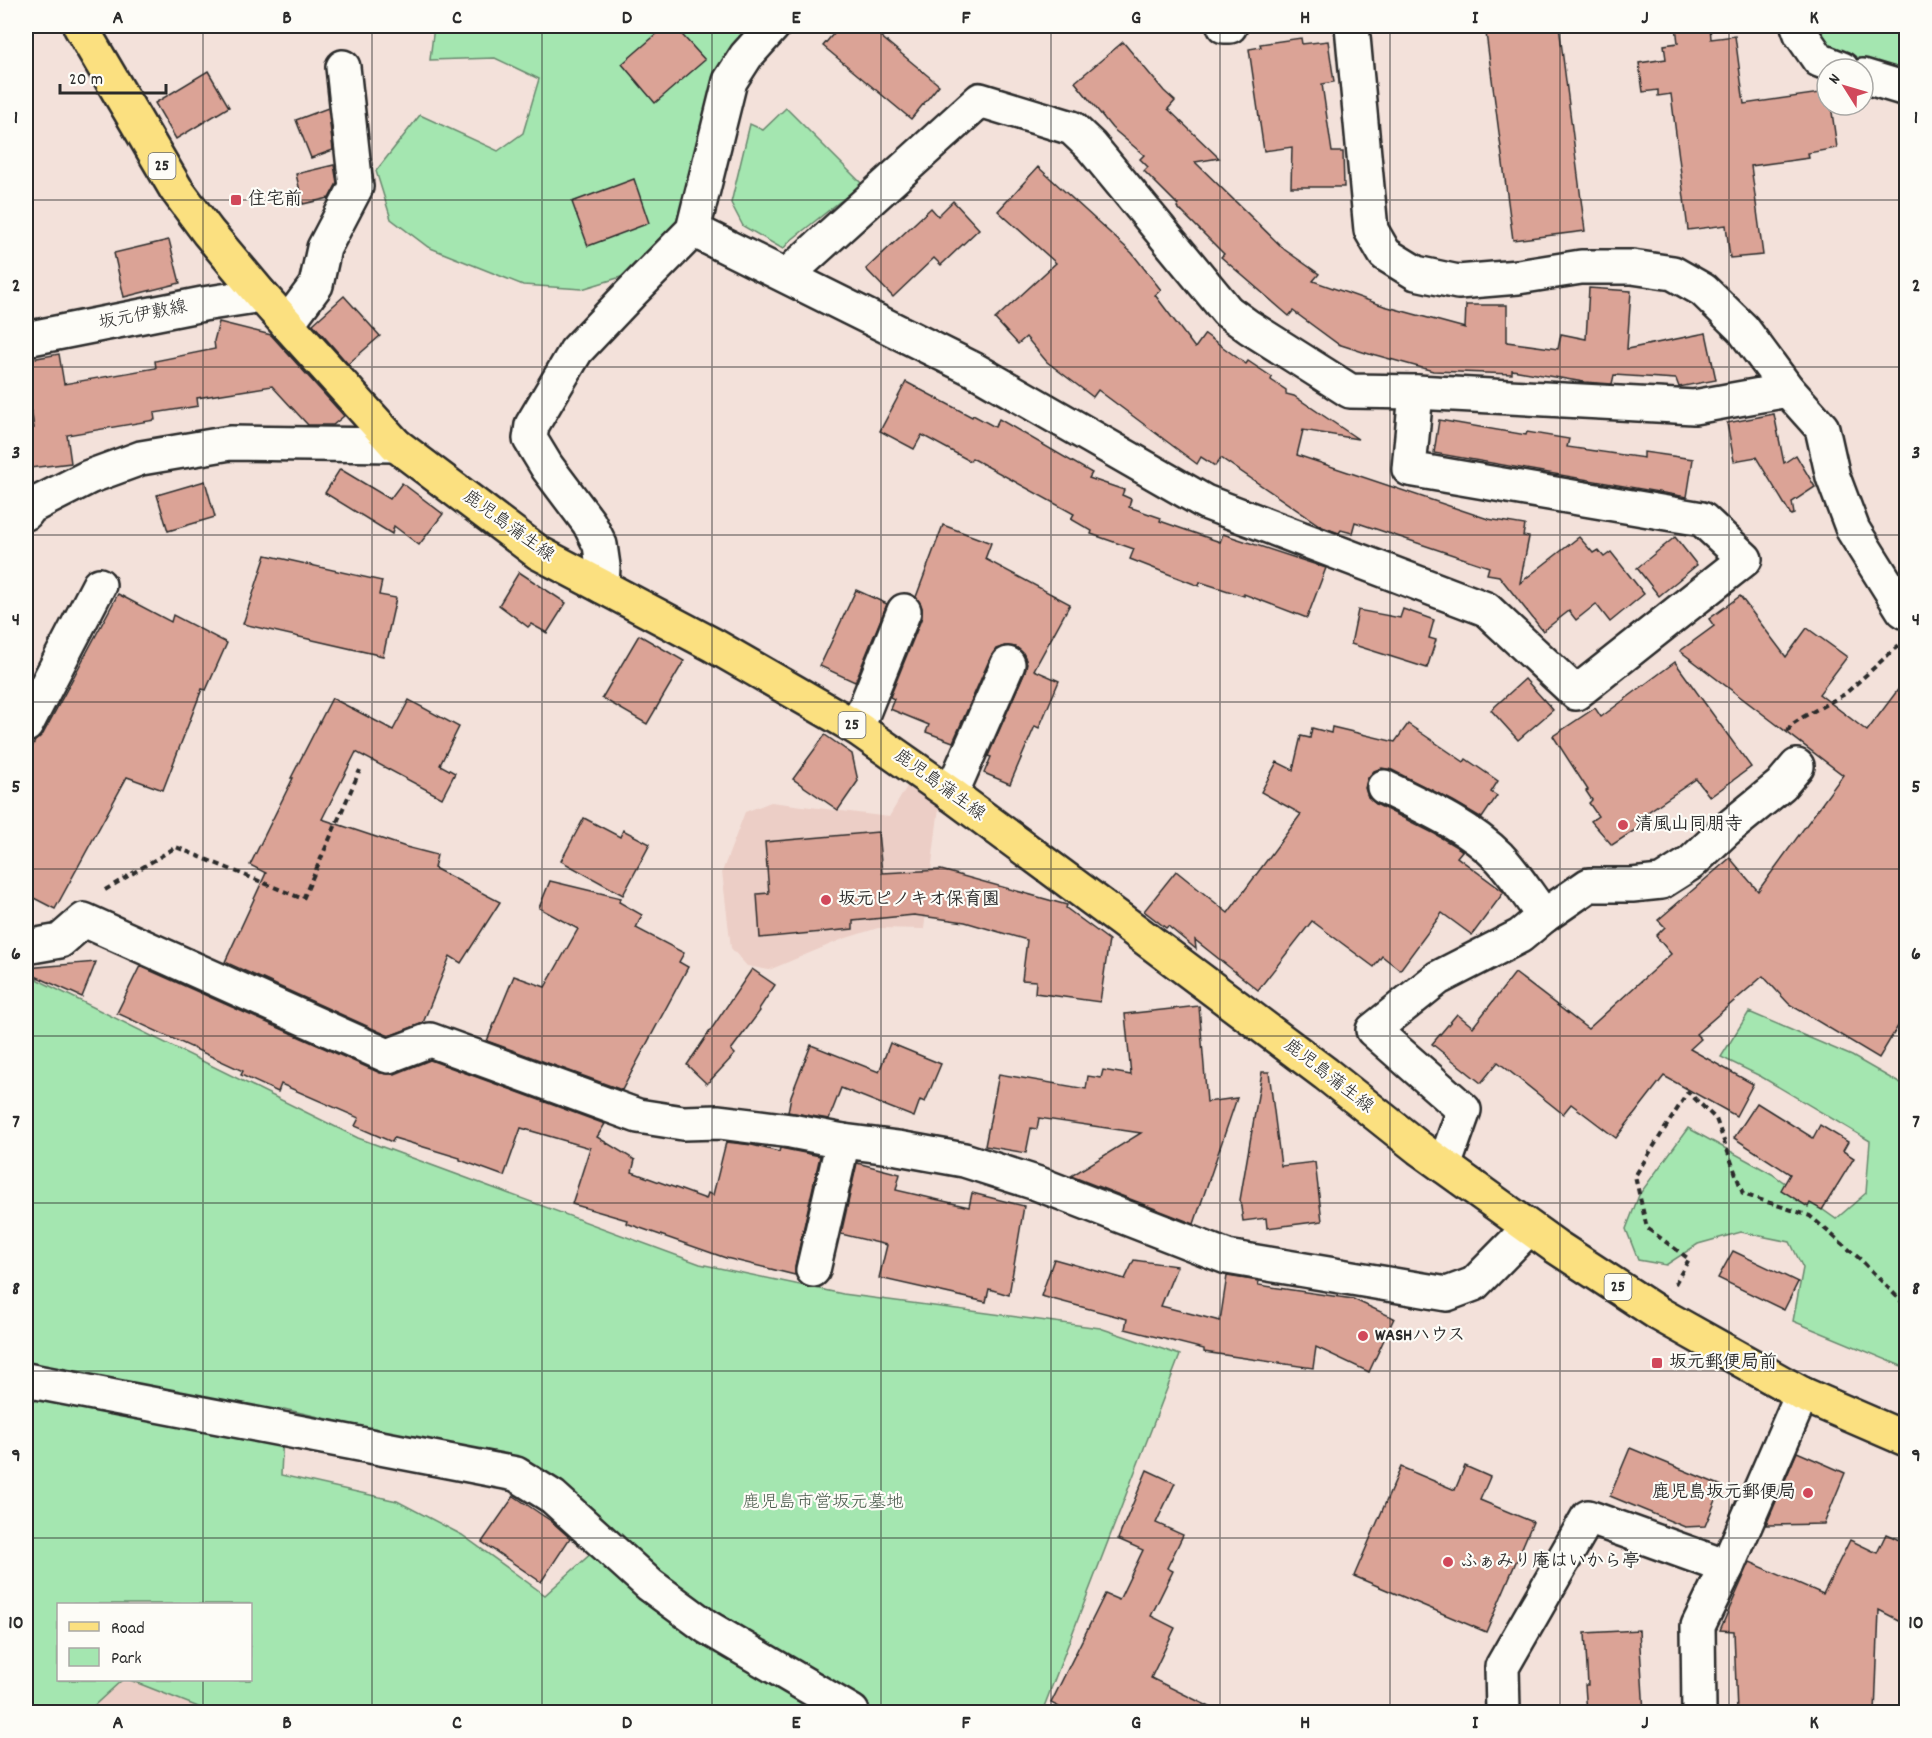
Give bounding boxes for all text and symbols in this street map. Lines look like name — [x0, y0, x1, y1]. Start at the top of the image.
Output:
text: A — [113, 5, 124, 33]
text: B — [282, 5, 292, 33]
text: C — [452, 5, 462, 33]
text: D — [622, 5, 633, 33]
text: E — [791, 5, 801, 33]
text: F — [962, 5, 972, 33]
text: G — [1131, 5, 1141, 33]
text: H — [1300, 5, 1310, 33]
text: I — [1472, 5, 1479, 33]
text: J — [1641, 5, 1649, 33]
text: K — [1809, 5, 1819, 33]
scale bar — [60, 57, 166, 95]
north arrow — [1815, 57, 1875, 117]
text: 20 m — [69, 68, 103, 93]
text: N — [1823, 69, 1847, 90]
text: 1 — [14, 105, 18, 133]
text: 1 — [1914, 105, 1918, 133]
road number: 25 — [148, 153, 176, 179]
place label: 住宅前 — [248, 188, 302, 213]
marker: 住宅前 — [229, 193, 243, 207]
text: 2 — [12, 273, 20, 301]
text: 2 — [1912, 273, 1920, 301]
street label: 坂元伊敷線 — [96, 295, 190, 337]
text: 3 — [12, 440, 20, 468]
text: 3 — [1912, 440, 1920, 468]
street label: 鹿児島蒲生線 — [457, 485, 559, 569]
text: 4 — [12, 607, 20, 635]
text: 4 — [1912, 607, 1920, 635]
road number: 25 — [838, 712, 866, 738]
street label: 鹿児島蒲生線 — [888, 744, 990, 828]
text: 5 — [11, 774, 21, 802]
text: 5 — [1911, 774, 1921, 802]
place label: 清風山同朋寺 — [1635, 813, 1743, 838]
marker: 清風山同朋寺 — [1616, 818, 1630, 832]
place label: 坂元ピノキオ保育園 — [838, 888, 1000, 913]
marker: 坂元ピノキオ保育園 — [819, 893, 833, 907]
text: 6 — [11, 941, 21, 969]
text: 6 — [1911, 941, 1921, 969]
street label: 鹿児島蒲生線 — [1278, 1034, 1378, 1120]
text: 7 — [12, 1109, 20, 1137]
text: 7 — [1912, 1109, 1920, 1137]
road number: 25 — [1604, 1274, 1632, 1300]
text: 8 — [12, 1276, 20, 1304]
text: 8 — [1912, 1276, 1920, 1304]
place label: WASHハウス — [1375, 1324, 1465, 1349]
marker: WASHハウス — [1356, 1329, 1370, 1343]
place label: 坂元郵便局前 — [1669, 1351, 1777, 1376]
marker: 坂元郵便局前 — [1650, 1356, 1664, 1370]
text: 9 — [11, 1443, 21, 1471]
text: 9 — [1911, 1443, 1921, 1471]
place label: 鹿児島坂元郵便局 — [1652, 1481, 1796, 1506]
marker: 鹿児島坂元郵便局 — [1801, 1486, 1815, 1500]
park label: 鹿児島市営坂元墓地 — [742, 1491, 904, 1516]
place label: ふぁみり庵はいから亭 — [1460, 1550, 1640, 1575]
marker: ふぁみり庵はいから亭 — [1441, 1555, 1455, 1569]
legend — [57, 1603, 252, 1681]
text: 10 — [8, 1610, 24, 1638]
text: 10 — [1908, 1610, 1924, 1638]
text: Road — [111, 1617, 145, 1642]
text: Park — [111, 1647, 142, 1672]
text: A — [113, 1710, 124, 1738]
text: B — [282, 1710, 292, 1738]
text: C — [452, 1710, 462, 1738]
text: D — [622, 1710, 633, 1738]
text: E — [791, 1710, 801, 1738]
text: F — [962, 1710, 972, 1738]
text: G — [1131, 1710, 1141, 1738]
text: H — [1300, 1710, 1310, 1738]
text: I — [1472, 1710, 1479, 1738]
text: J — [1641, 1710, 1649, 1738]
text: K — [1809, 1710, 1819, 1738]

